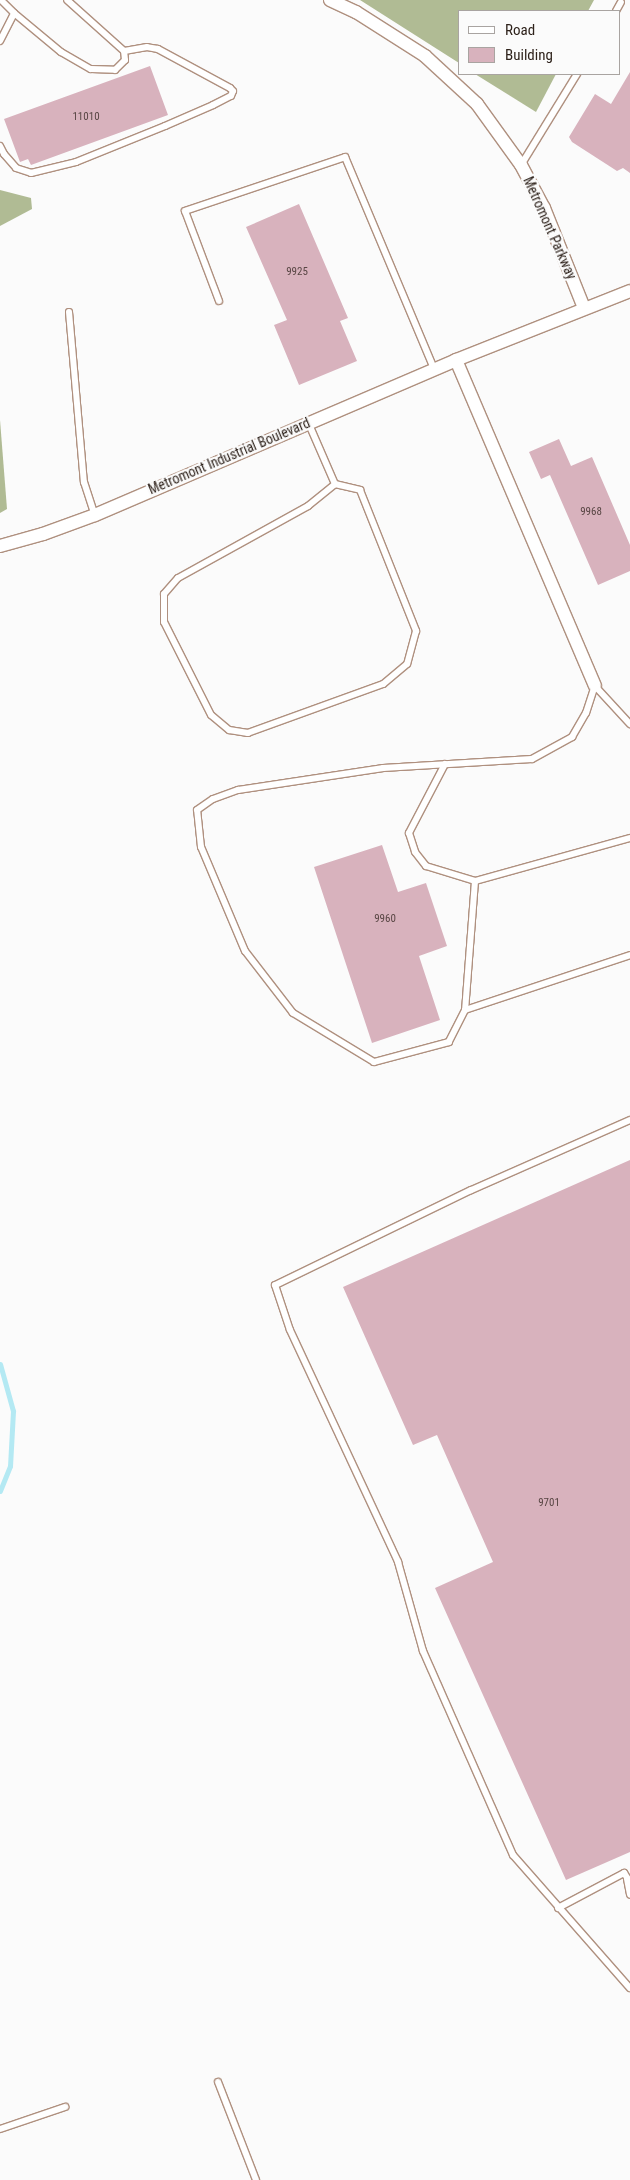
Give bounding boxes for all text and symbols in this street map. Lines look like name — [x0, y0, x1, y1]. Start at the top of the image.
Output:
legend — [458, 10, 620, 75]
text: Road — [505, 21, 535, 39]
text: Building — [505, 46, 553, 64]
house number: 11010 — [72, 110, 100, 124]
street label: Metromont Parkway — [520, 174, 580, 282]
house number: 9925 — [286, 265, 308, 279]
street label: Metromont Industrial Boulevard — [146, 414, 312, 498]
house number: 9968 — [580, 505, 602, 519]
house number: 9960 — [374, 912, 396, 926]
house number: 9701 — [538, 1496, 560, 1510]

